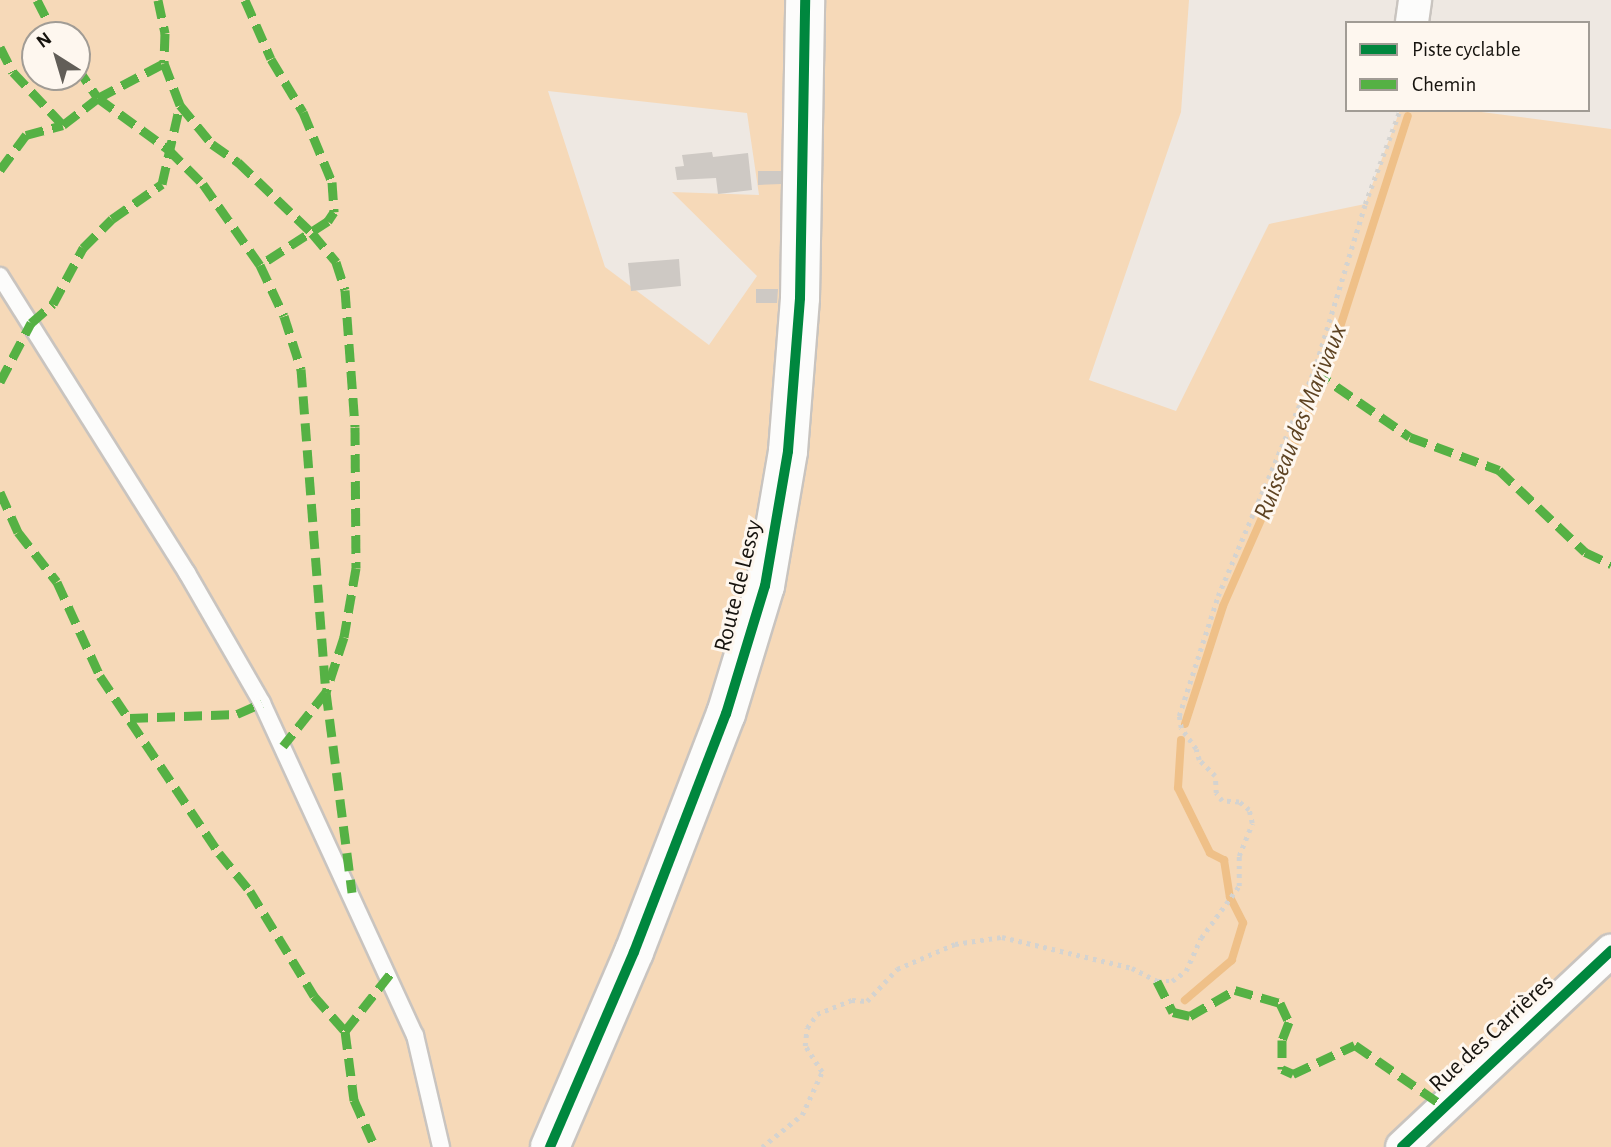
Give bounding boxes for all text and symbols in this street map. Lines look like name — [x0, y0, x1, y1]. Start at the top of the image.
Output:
north arrow — [21, 21, 91, 91]
legend — [1345, 21, 1590, 112]
text: N — [33, 29, 55, 52]
text: Piste cyclable — [1412, 39, 1521, 60]
text: Chemin — [1412, 74, 1476, 95]
water label: Ruisseau des Marivaux — [1248, 320, 1354, 524]
street label: Route de Lessy — [709, 517, 769, 655]
street label: Rue des Carrières — [1424, 969, 1560, 1099]

